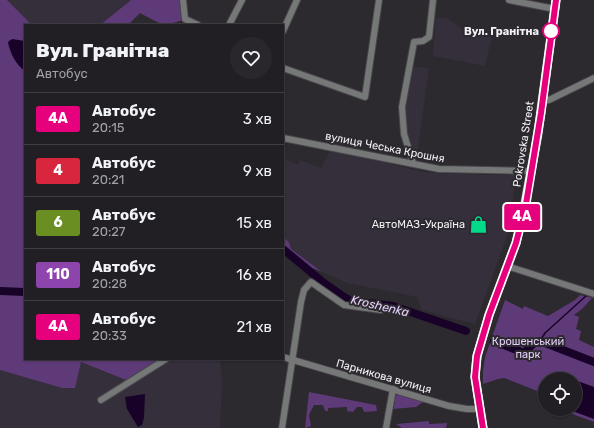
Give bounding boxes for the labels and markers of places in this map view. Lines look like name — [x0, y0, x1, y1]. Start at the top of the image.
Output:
marker: Вул. Гранітна — [542, 22, 560, 40]
place label: Вул. Гранітна — [464, 25, 539, 38]
shop icon: АвтоМАЗ-Україна — [468, 214, 488, 234]
place label: АвтоМАЗ-Україна — [372, 218, 465, 231]

